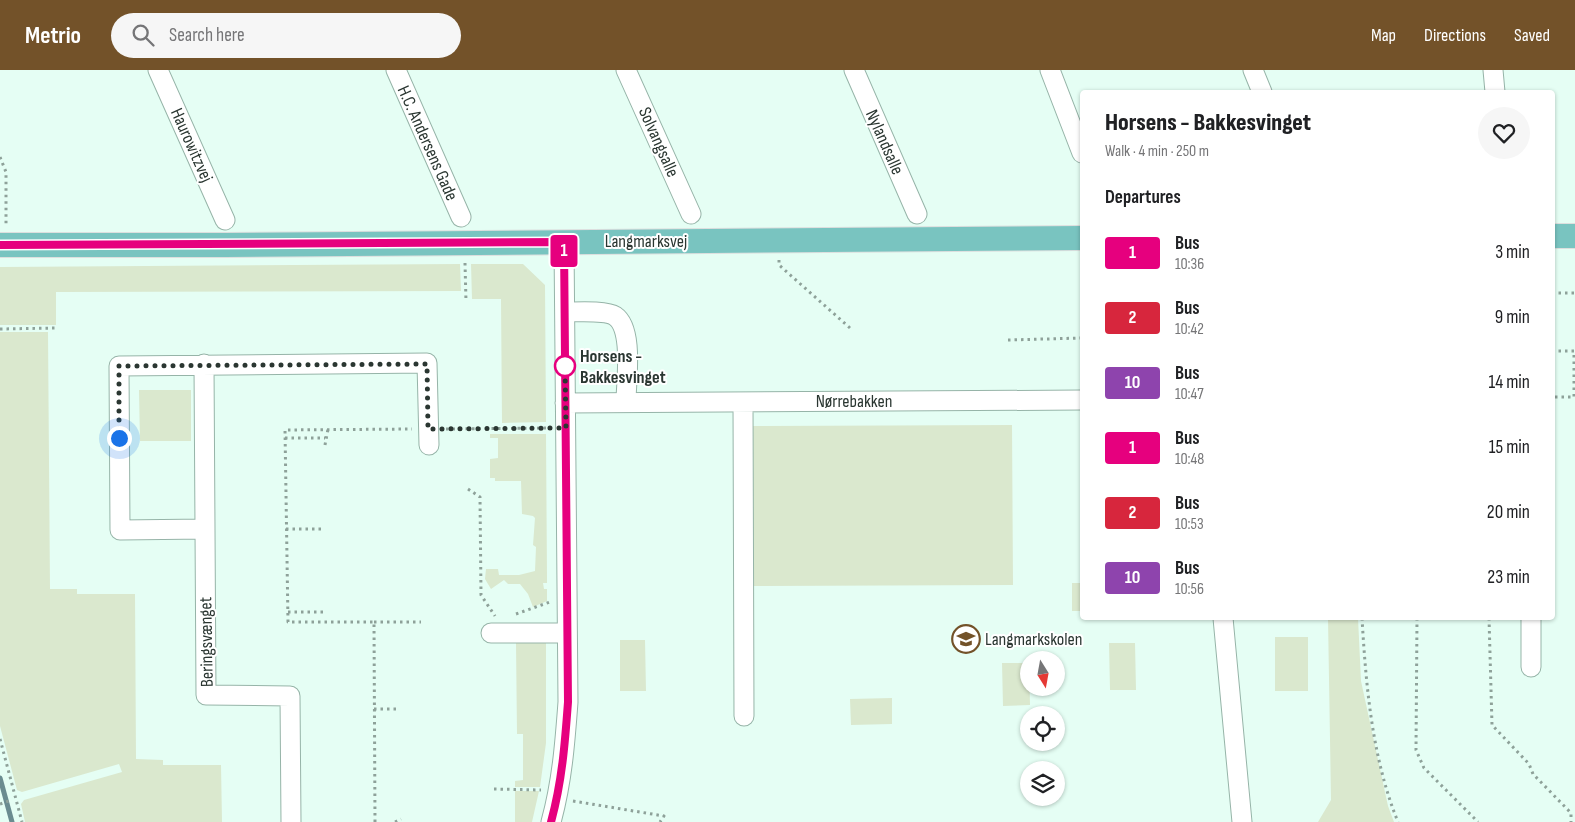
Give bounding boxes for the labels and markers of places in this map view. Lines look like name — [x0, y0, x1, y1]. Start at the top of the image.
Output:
place label: Horsens - Bakkesvinget — [580, 346, 666, 388]
marker: Horsens - Bakkesvinget — [554, 355, 576, 377]
school or university icon: Langmarkskolen — [951, 624, 981, 654]
place label: Langmarkskolen — [985, 629, 1083, 650]

